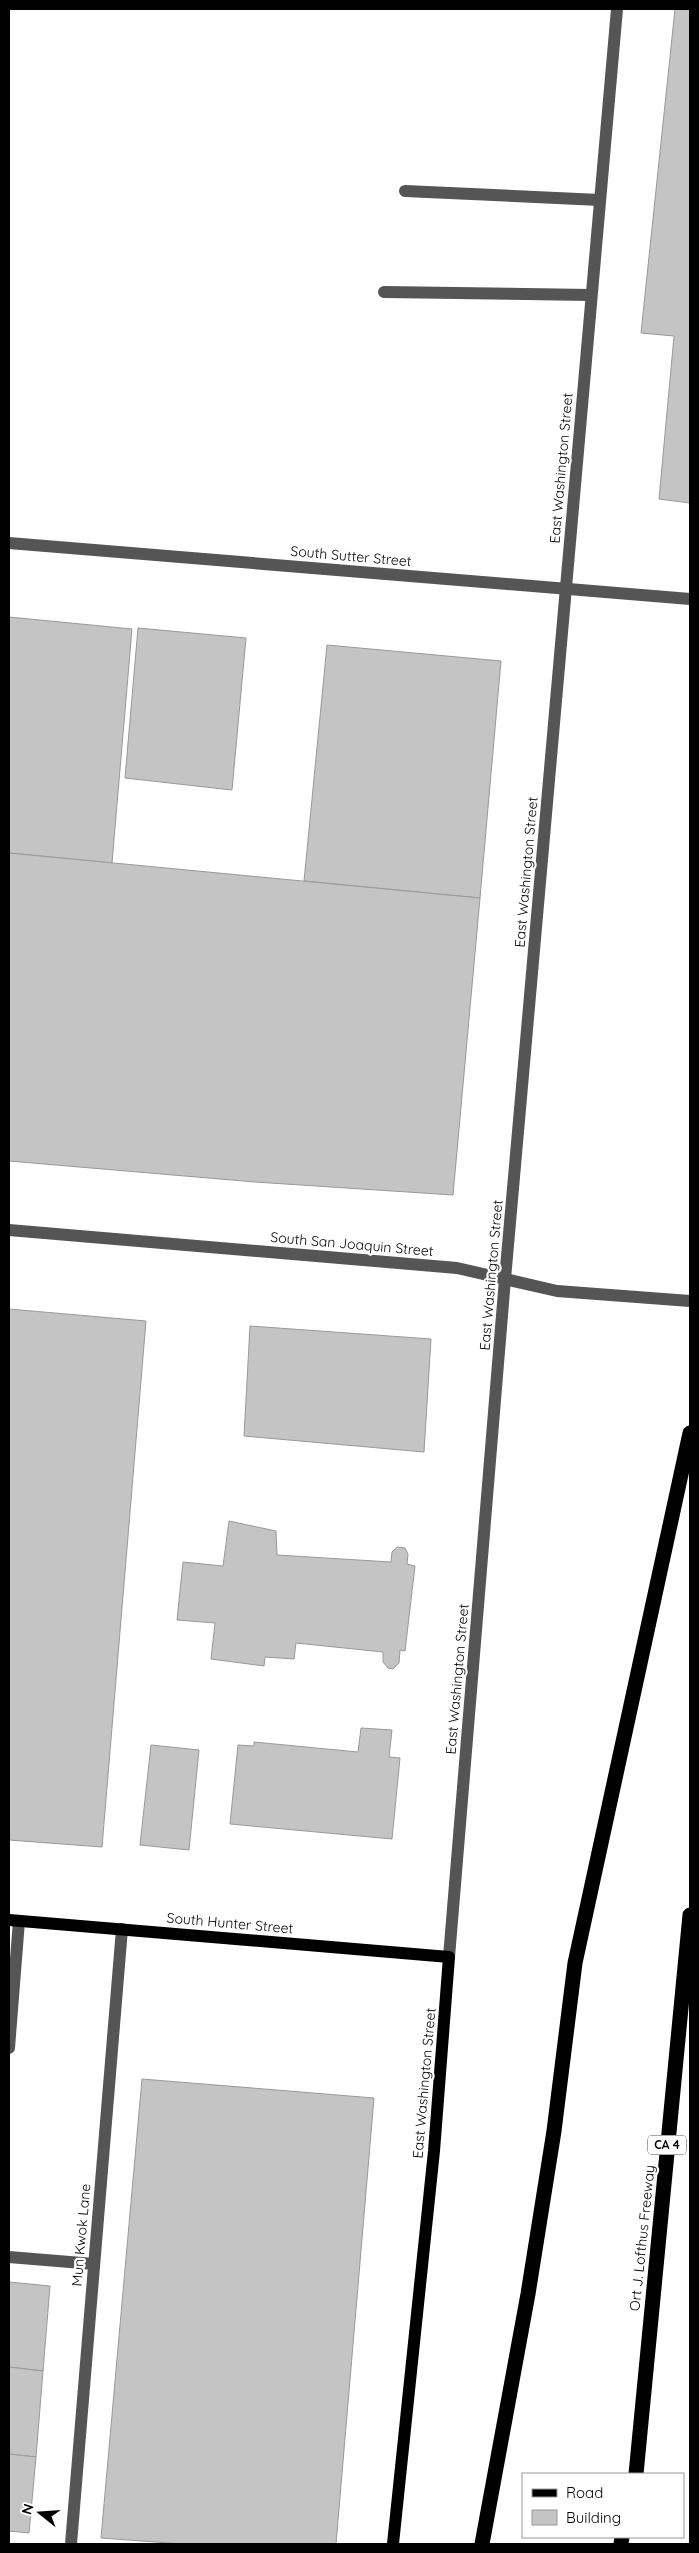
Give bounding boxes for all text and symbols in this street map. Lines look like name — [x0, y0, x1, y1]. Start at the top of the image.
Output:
street label: East Washington Street — [545, 392, 577, 544]
street label: South Sutter Street — [290, 542, 413, 570]
street label: East Washington Street — [510, 796, 542, 948]
street label: East Washington Street — [475, 1199, 507, 1351]
street label: South San Joaquin Street — [270, 1228, 435, 1260]
street label: East Washington Street — [441, 1603, 473, 1755]
street label: South Hunter Street — [166, 1908, 294, 1938]
street label: East Washington Street — [408, 2007, 440, 2159]
road number: CA 4 — [648, 2136, 686, 2154]
street label: Ort J. Lofthus Freeway — [625, 2164, 659, 2312]
street label: Mun Kwok Lane — [68, 2183, 94, 2287]
legend — [522, 2473, 684, 2538]
text: Road — [566, 2483, 603, 2502]
north arrow — [15, 2488, 65, 2538]
text: N — [17, 2502, 38, 2517]
text: Building — [566, 2508, 621, 2527]

